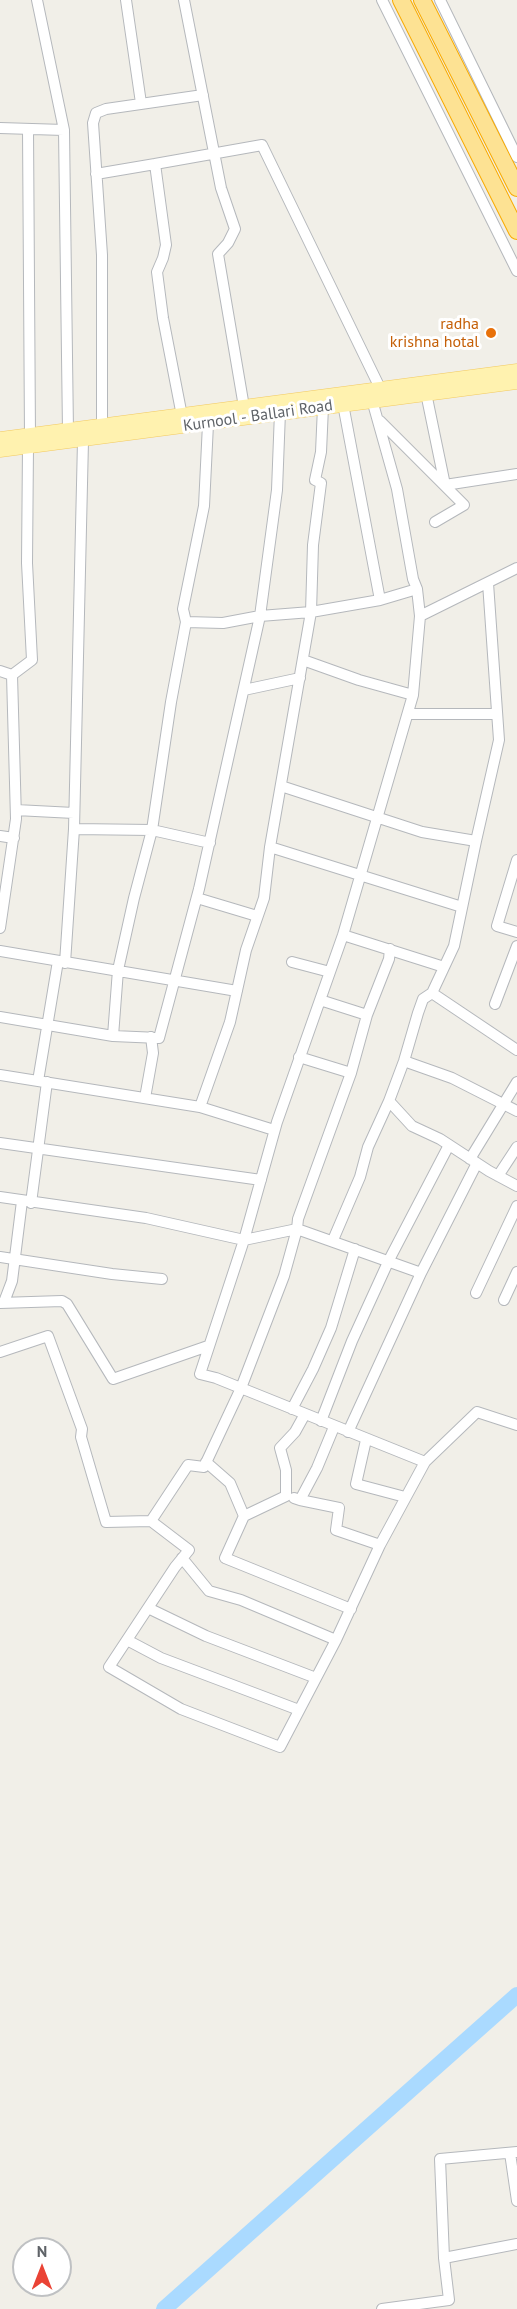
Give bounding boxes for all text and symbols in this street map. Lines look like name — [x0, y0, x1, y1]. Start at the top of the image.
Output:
place label: radha krishna hotal — [390, 314, 479, 352]
marker: radha krishna hotal — [484, 326, 498, 340]
street label: Kurnool - Ballari Road — [182, 396, 334, 436]
north arrow — [12, 2237, 72, 2297]
text: N — [37, 2241, 47, 2261]

